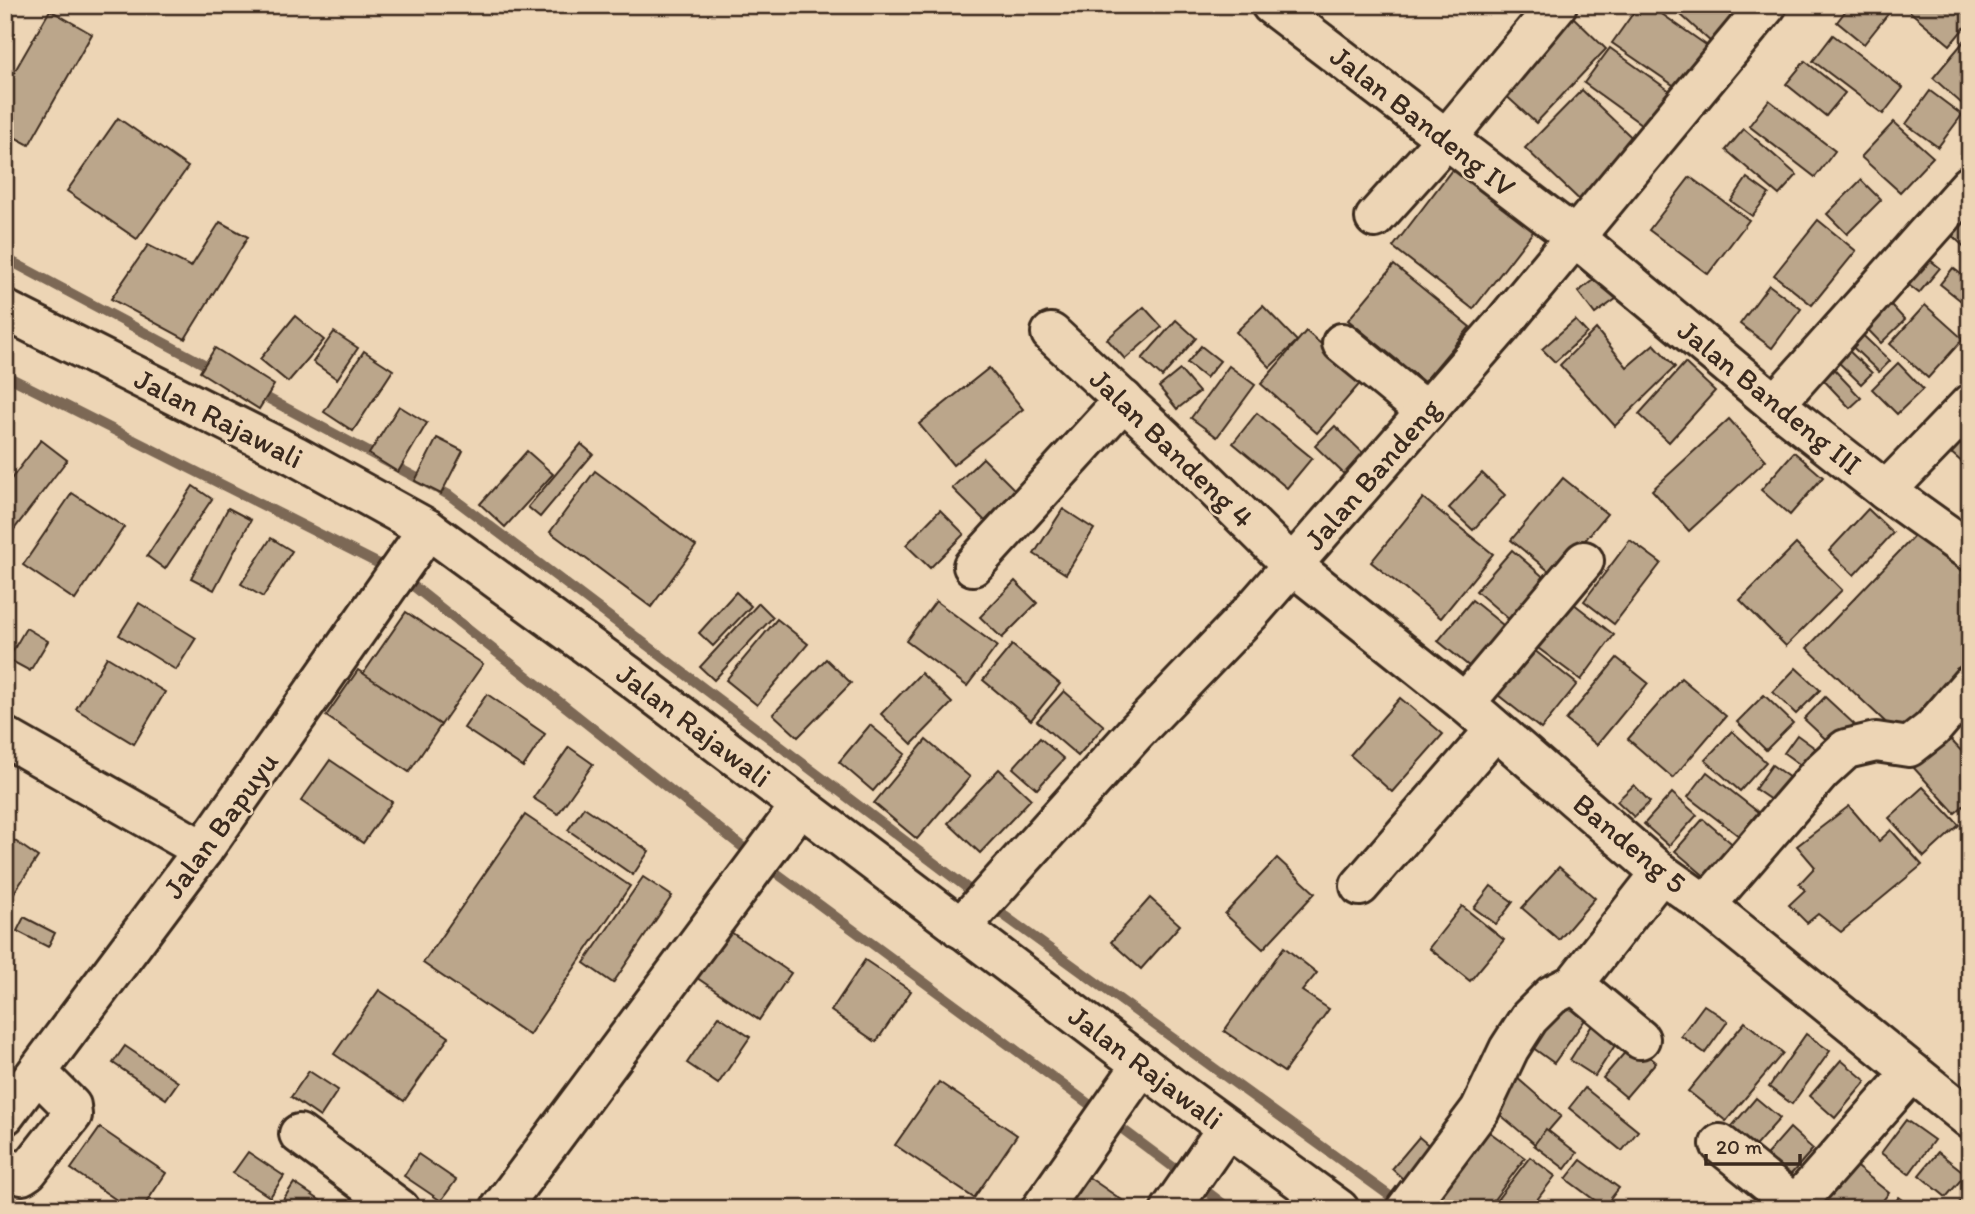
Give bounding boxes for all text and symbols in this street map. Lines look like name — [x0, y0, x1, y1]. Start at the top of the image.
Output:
street label: Jalan Bandeng IV — [1323, 37, 1523, 205]
street label: Jalan Bandeng III — [1670, 311, 1870, 483]
street label: Jalan Rajawali — [129, 360, 309, 476]
street label: Jalan Bandeng 4 — [1082, 360, 1262, 536]
street label: Jalan Bandeng — [1296, 390, 1448, 558]
street label: Jalan Rajawali — [609, 655, 779, 795]
street label: Jalan Bapuyu — [154, 744, 286, 906]
street label: Bandeng 5 — [1566, 785, 1694, 901]
street label: Jalan Rajawali — [1061, 997, 1231, 1137]
scale bar — [1706, 1123, 1800, 1167]
text: 20 m — [1716, 1134, 1763, 1159]

